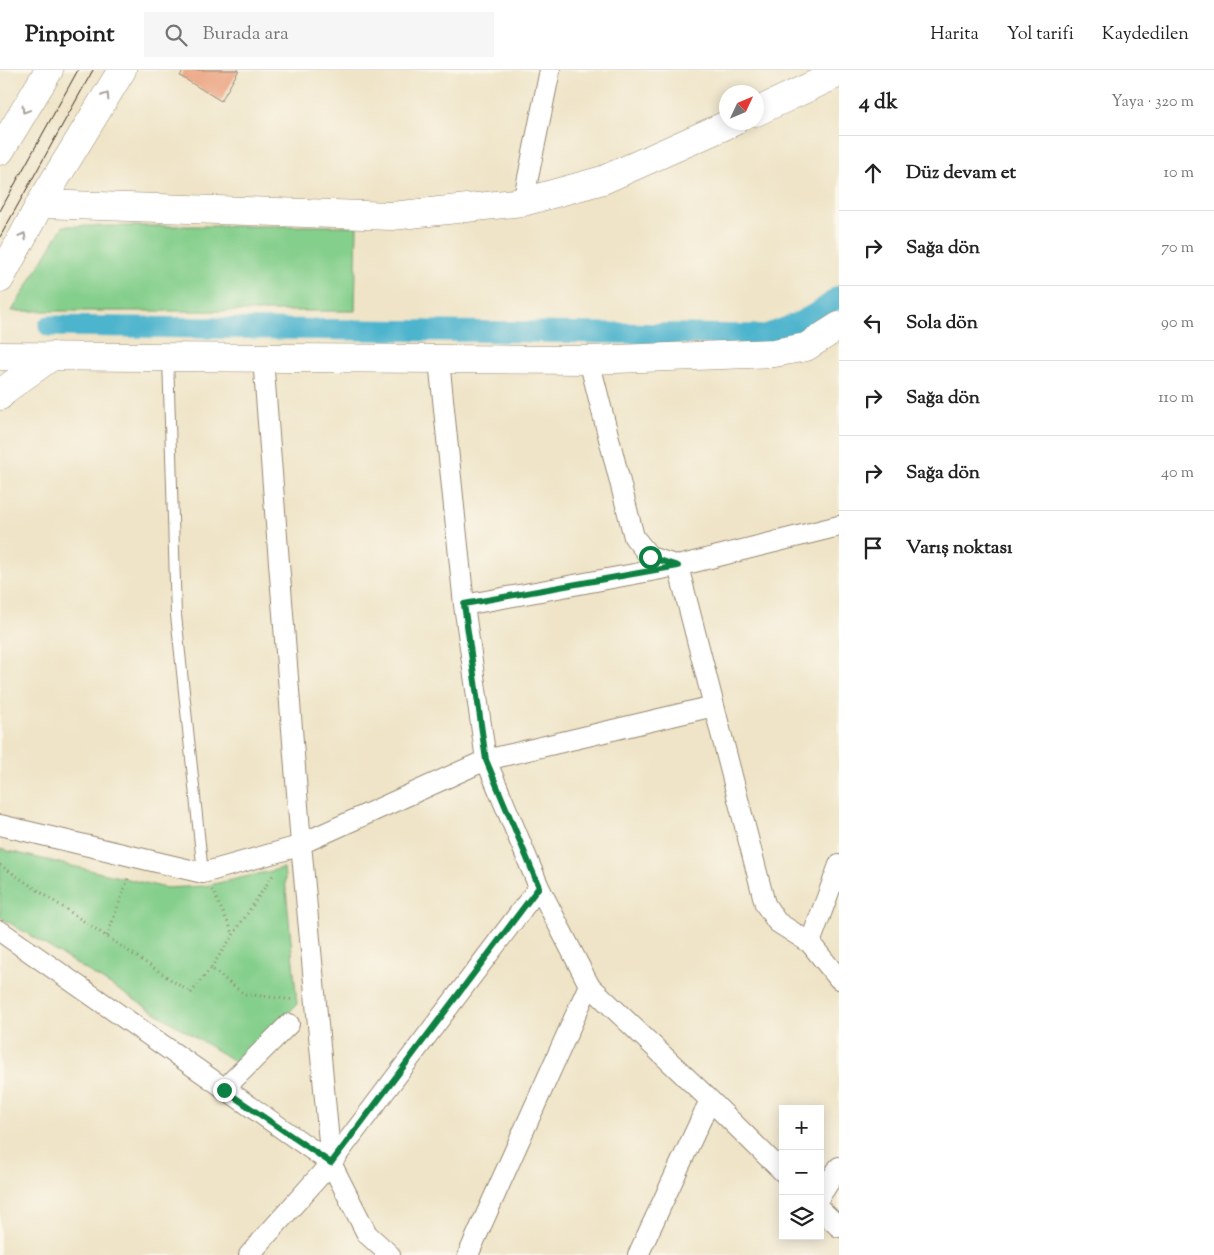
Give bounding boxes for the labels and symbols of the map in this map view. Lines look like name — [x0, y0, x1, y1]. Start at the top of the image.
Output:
north arrow — [719, 85, 764, 130]
one-way arrow — [99, 93, 109, 102]
one-way arrow — [21, 105, 31, 114]
one-way arrow — [17, 232, 27, 241]
route start — [639, 546, 662, 569]
route end — [213, 1079, 236, 1102]

